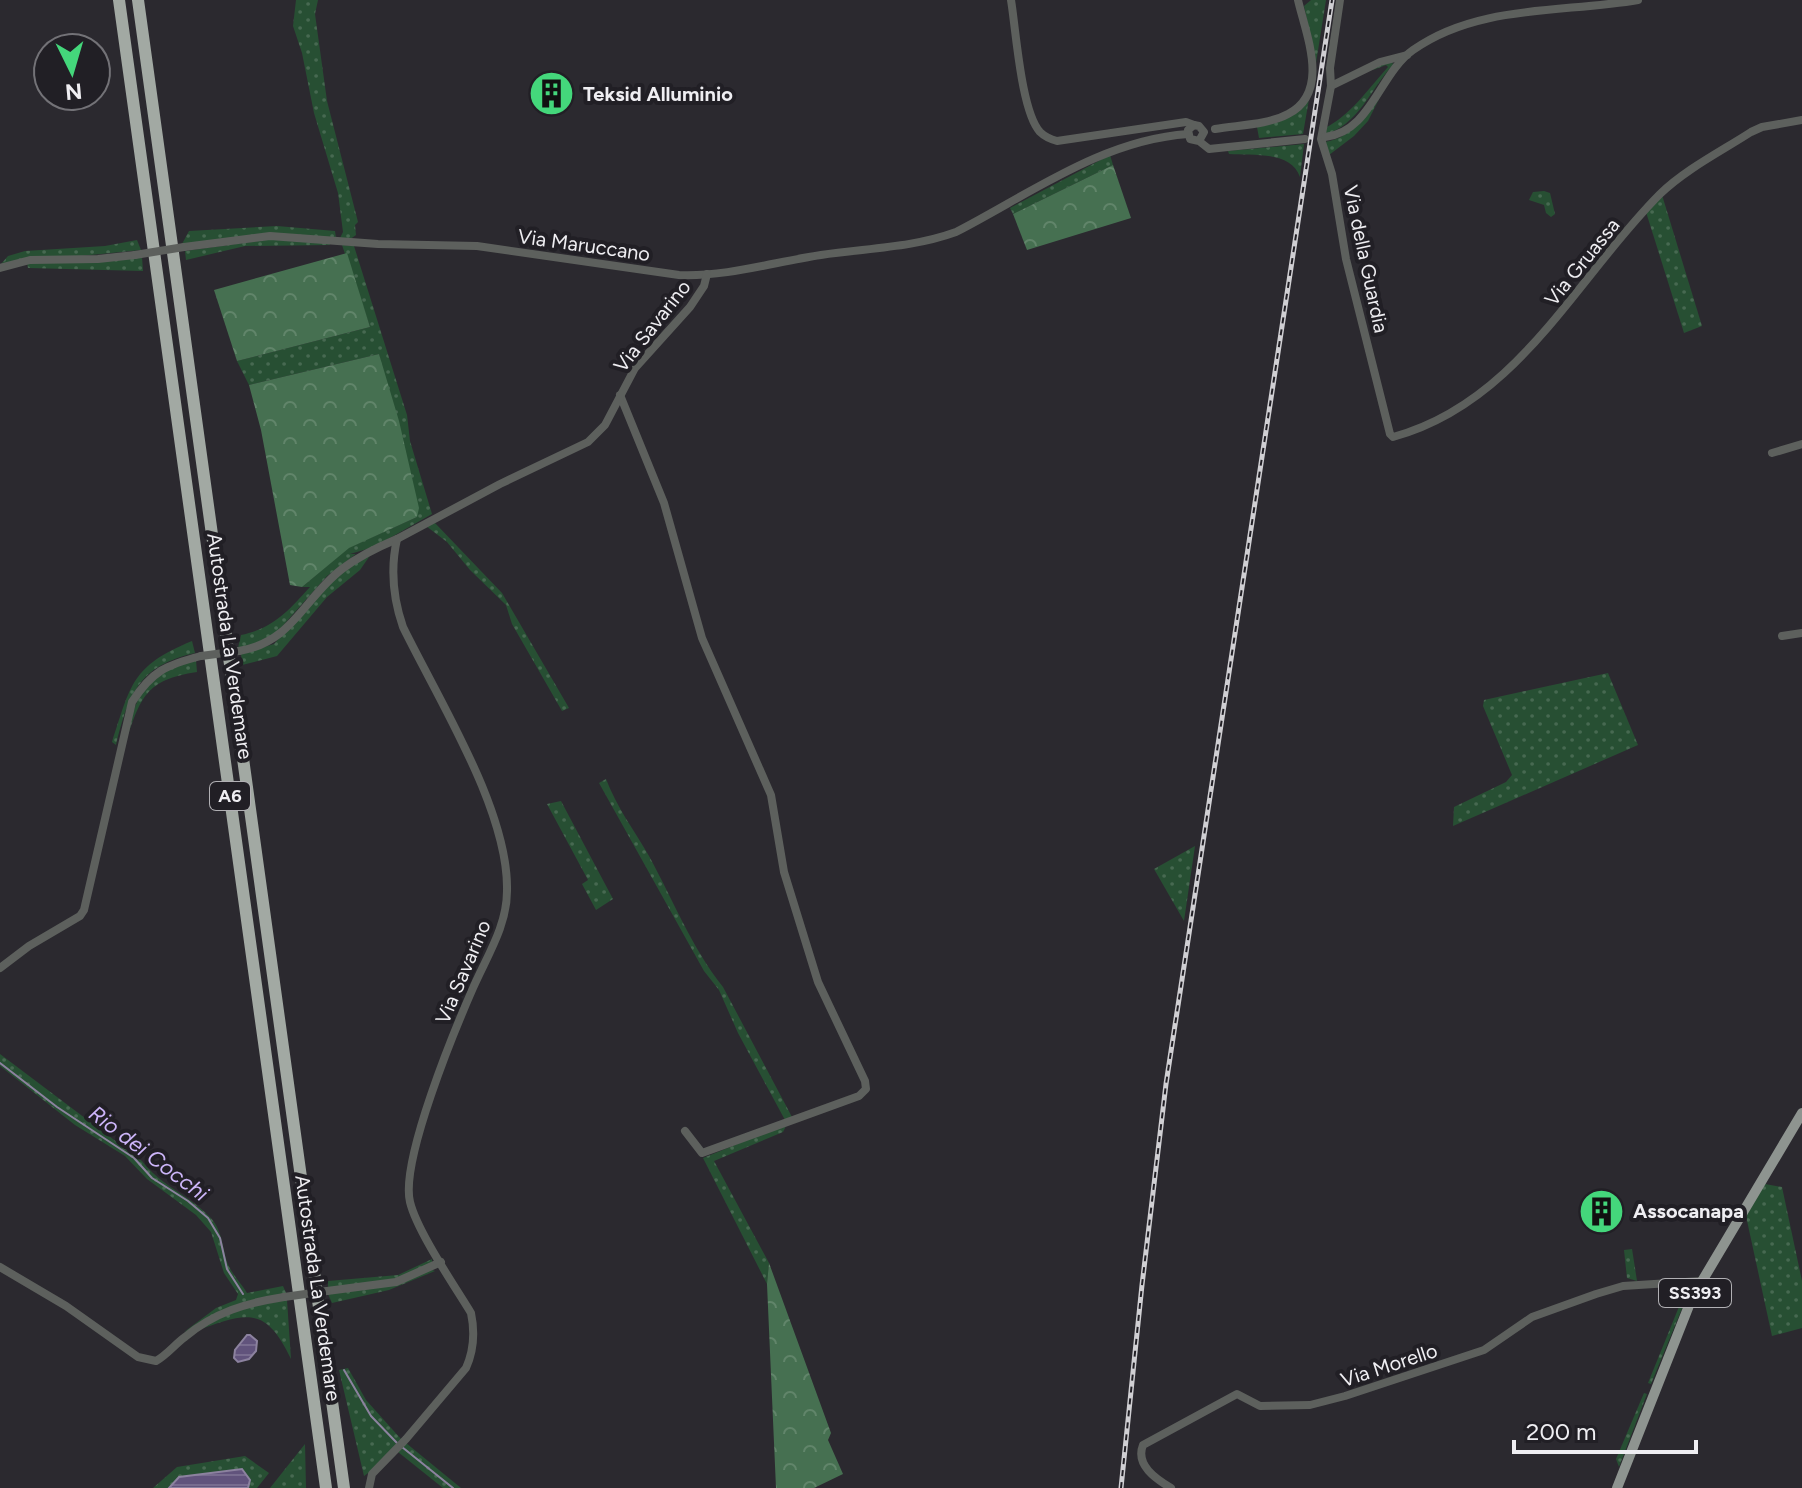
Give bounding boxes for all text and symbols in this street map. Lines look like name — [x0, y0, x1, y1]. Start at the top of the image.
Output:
north arrow — [32, 32, 112, 112]
building icon: Teksid Alluminio — [528, 70, 576, 118]
text: N — [64, 77, 83, 106]
place label: Teksid Alluminio — [583, 82, 733, 106]
street label: Via della Guardia — [1339, 183, 1393, 335]
street label: Via Gruassa — [1539, 213, 1625, 311]
street label: Via Maruccano — [516, 224, 652, 266]
street label: Via Savarino — [609, 275, 695, 377]
street label: Autostrada La Verdemare — [202, 531, 258, 761]
road number: A6 — [210, 782, 250, 810]
street label: Via Savarino — [430, 916, 496, 1028]
water label: Rio dei Cocchi — [84, 1100, 214, 1208]
street label: Autostrada La Verdemare — [290, 1173, 346, 1403]
building icon: Assocanapa — [1578, 1187, 1626, 1235]
place label: Assocanapa — [1633, 1199, 1744, 1223]
road number: SS393 — [1659, 1279, 1731, 1307]
street label: Via Morello — [1338, 1338, 1440, 1392]
scale bar — [1514, 1404, 1696, 1454]
text: 200 m — [1526, 1417, 1597, 1446]

